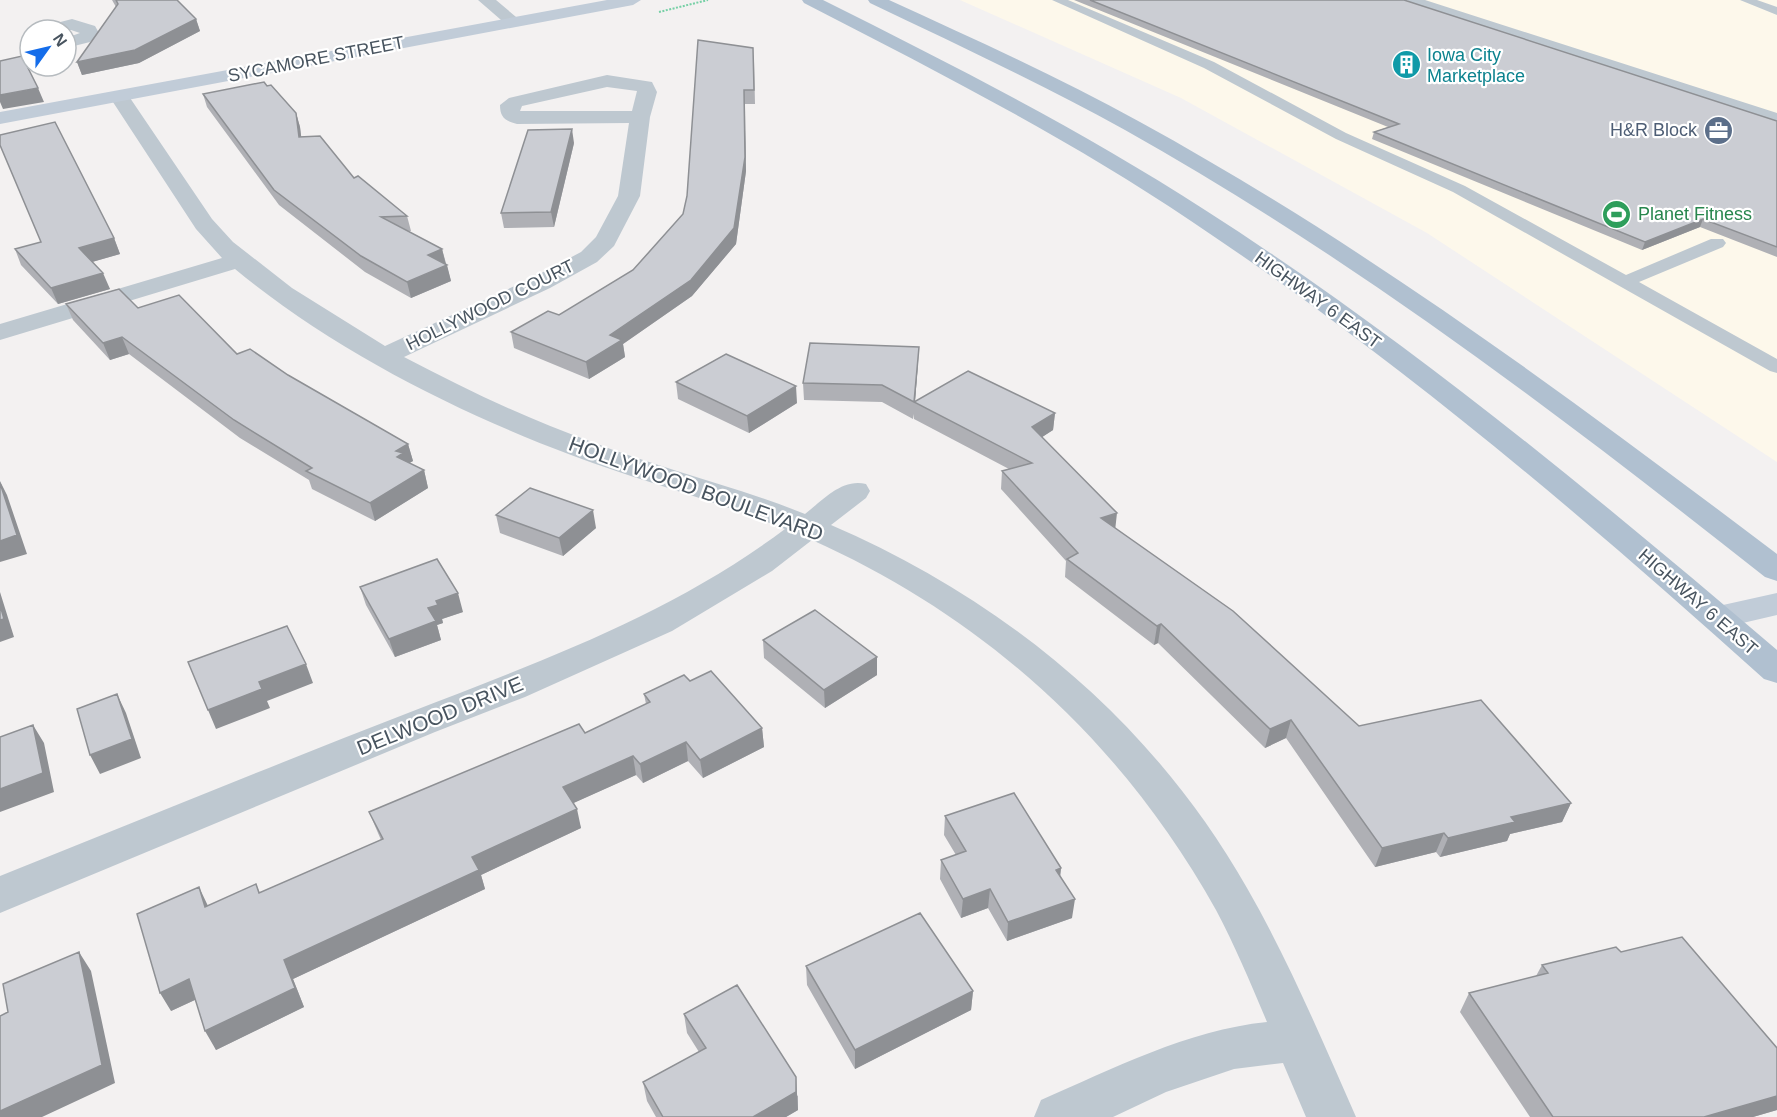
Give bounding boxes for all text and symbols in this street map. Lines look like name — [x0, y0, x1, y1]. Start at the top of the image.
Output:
north arrow — [18, 18, 78, 78]
text: N — [50, 30, 70, 49]
street label: SYCAMORE STREET — [226, 32, 406, 86]
place label: Iowa City Marketplace — [1427, 45, 1525, 86]
building icon: Iowa City Marketplace — [1390, 49, 1422, 81]
office icon: H&R Block — [1702, 114, 1734, 146]
place label: H&R Block — [1610, 120, 1698, 140]
sports icon: Planet Fitness — [1601, 198, 1633, 230]
place label: Planet Fitness — [1638, 204, 1752, 224]
street label: HIGHWAY 6 EAST — [1251, 248, 1385, 352]
street label: HOLLYWOOD COURT — [403, 256, 577, 354]
street label: HOLLYWOOD BOULEVARD — [566, 432, 826, 545]
street label: HIGHWAY 6 EAST — [1635, 545, 1761, 659]
street label: DELWOOD DRIVE — [353, 672, 526, 759]

